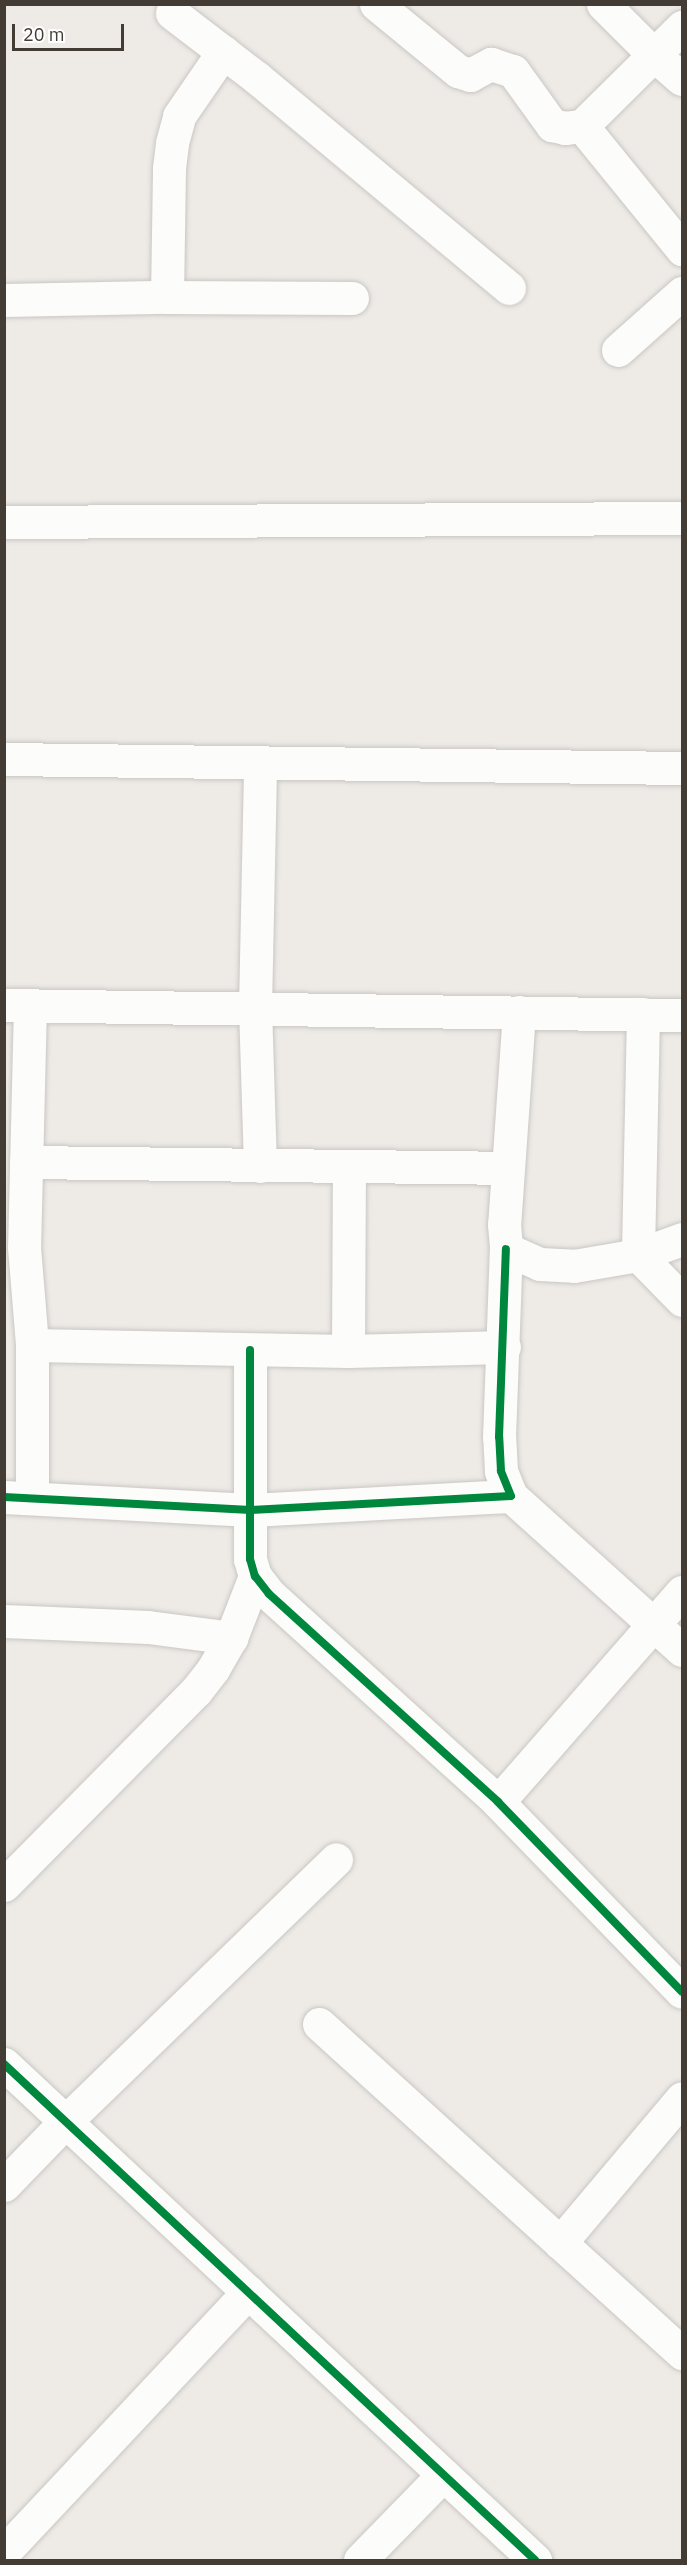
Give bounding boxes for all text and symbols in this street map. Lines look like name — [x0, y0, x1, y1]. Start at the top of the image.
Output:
scale bar — [15, 12, 128, 50]
text: 20 m — [23, 23, 65, 46]

